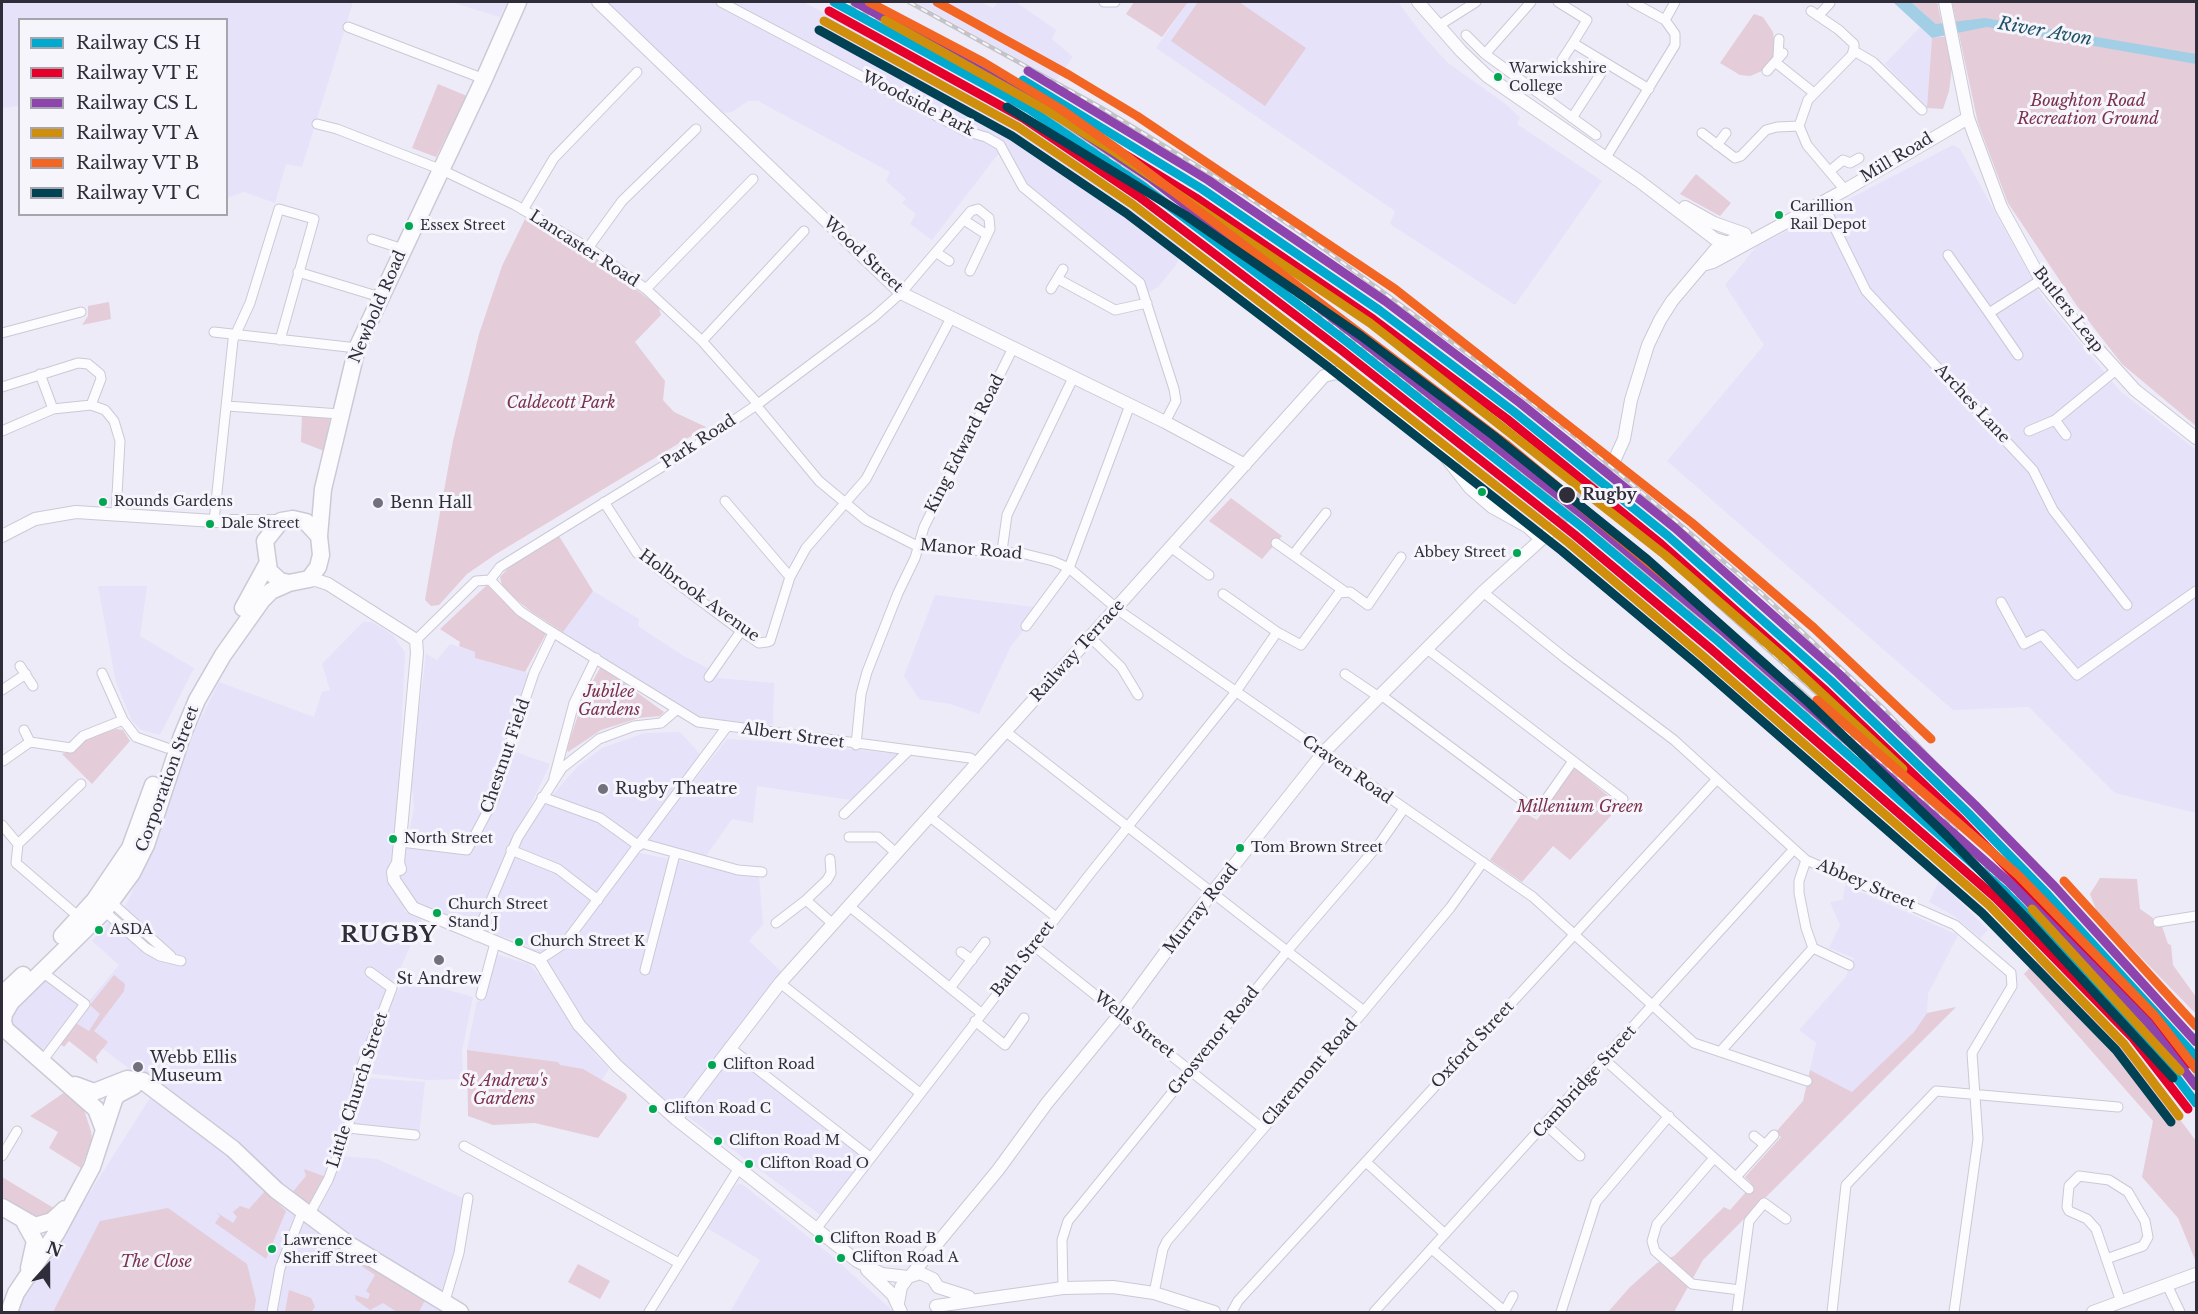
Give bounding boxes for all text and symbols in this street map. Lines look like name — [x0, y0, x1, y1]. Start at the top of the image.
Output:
water label: River Avon — [1996, 13, 2094, 51]
legend — [18, 18, 228, 216]
text: Railway CS H — [76, 32, 201, 54]
place label: Warwickshire College — [1509, 61, 1607, 94]
text: Railway VT E — [76, 62, 198, 84]
street label: Woodside Park — [859, 67, 977, 141]
marker: Warwickshire College — [1492, 71, 1504, 83]
park label: Boughton Road Recreation Ground — [2017, 91, 2159, 129]
text: Railway CS L — [76, 92, 197, 114]
text: Railway VT A — [76, 122, 199, 144]
street label: Mill Road — [1858, 129, 1936, 187]
text: Railway VT B — [76, 152, 199, 174]
text: Railway VT C — [76, 182, 200, 204]
place label: Carillion Rail Depot — [1790, 199, 1866, 232]
street label: Lancaster Road — [526, 207, 642, 291]
marker: Carillion Rail Depot — [1773, 209, 1785, 221]
street label: Wood Street — [819, 213, 907, 297]
place label: Essex Street — [420, 218, 505, 234]
marker: Essex Street — [403, 220, 415, 232]
street label: Newbold Road — [346, 248, 410, 366]
street label: Butlers Leap — [2029, 263, 2107, 357]
street label: Arches Lane — [1931, 360, 2013, 448]
street label: King Edward Road — [922, 371, 1008, 517]
park label: Caldecott Park — [507, 393, 615, 413]
street label: Park Road — [658, 411, 740, 473]
marker: Rugby — [1557, 485, 1577, 505]
place label: Rugby — [1582, 485, 1637, 505]
unlabelled marker — [1476, 486, 1488, 498]
place label: Benn Hall — [390, 493, 472, 513]
place label: Rounds Gardens — [114, 494, 233, 510]
marker: Rounds Gardens — [97, 496, 109, 508]
marker: Benn Hall — [371, 496, 385, 510]
place label: Dale Street — [221, 516, 300, 532]
marker: Dale Street — [204, 518, 216, 530]
street label: Manor Road — [919, 536, 1023, 564]
place label: Abbey Street — [1414, 545, 1506, 561]
street label: Holbrook Avenue — [635, 546, 763, 646]
marker: Abbey Street — [1511, 547, 1523, 559]
street label: Railway Terrace — [1027, 596, 1129, 706]
park label: Jubilee Gardens — [578, 682, 640, 720]
street label: Chestnut Field — [477, 696, 535, 816]
street label: Corporation Street — [133, 703, 203, 855]
street label: Albert Street — [740, 719, 846, 753]
street label: Craven Road — [1298, 732, 1396, 808]
place label: Rugby Theatre — [615, 779, 737, 799]
marker: Rugby Theatre — [596, 782, 610, 796]
park label: Millenium Green — [1517, 797, 1643, 817]
place label: North Street — [404, 831, 493, 847]
marker: North Street — [387, 833, 399, 845]
place label: Tom Brown Street — [1251, 840, 1383, 856]
marker: Tom Brown Street — [1234, 842, 1246, 854]
street label: Abbey Street — [1814, 856, 1918, 914]
street label: Murray Road — [1160, 860, 1242, 958]
place label: Church Street Stand J — [448, 897, 548, 930]
marker: Church Street Stand J — [431, 907, 443, 919]
street label: Bath Street — [987, 917, 1059, 1001]
place label: ASDA — [110, 922, 153, 938]
district label: RUGBY — [340, 923, 438, 949]
marker: ASDA — [93, 924, 105, 936]
place label: Church Street K — [530, 934, 645, 950]
marker: Church Street K — [513, 936, 525, 948]
marker: St Andrew — [432, 953, 446, 967]
place label: St Andrew — [396, 969, 482, 989]
street label: Grosvenor Road — [1164, 983, 1264, 1099]
street label: Wells Street — [1090, 988, 1178, 1062]
street label: Oxford Street — [1428, 997, 1518, 1093]
street label: Little Church Street — [324, 1010, 392, 1170]
street label: Claremont Road — [1258, 1016, 1362, 1130]
street label: Cambridge Street — [1529, 1022, 1641, 1142]
place label: Webb Ellis Museum — [150, 1048, 237, 1086]
place label: Clifton Road — [723, 1057, 815, 1073]
marker: Clifton Road — [706, 1059, 718, 1071]
marker: Webb Ellis Museum — [131, 1060, 145, 1074]
park label: St Andrew's Gardens — [460, 1071, 548, 1109]
place label: Clifton Road C — [664, 1101, 771, 1117]
marker: Clifton Road C — [647, 1103, 659, 1115]
place label: Clifton Road M — [729, 1133, 840, 1149]
marker: Clifton Road M — [712, 1135, 724, 1147]
place label: Clifton Road O — [760, 1156, 869, 1172]
marker: Clifton Road O — [743, 1158, 755, 1170]
place label: Clifton Road B — [830, 1231, 936, 1247]
place label: Lawrence Sheriff Street — [283, 1233, 377, 1266]
marker: Clifton Road B — [813, 1233, 825, 1245]
north arrow — [18, 1236, 78, 1296]
text: N — [44, 1237, 65, 1261]
marker: Lawrence Sheriff Street — [266, 1243, 278, 1255]
place label: Clifton Road A — [852, 1250, 959, 1266]
park label: The Close — [120, 1252, 192, 1272]
marker: Clifton Road A — [835, 1252, 847, 1264]

